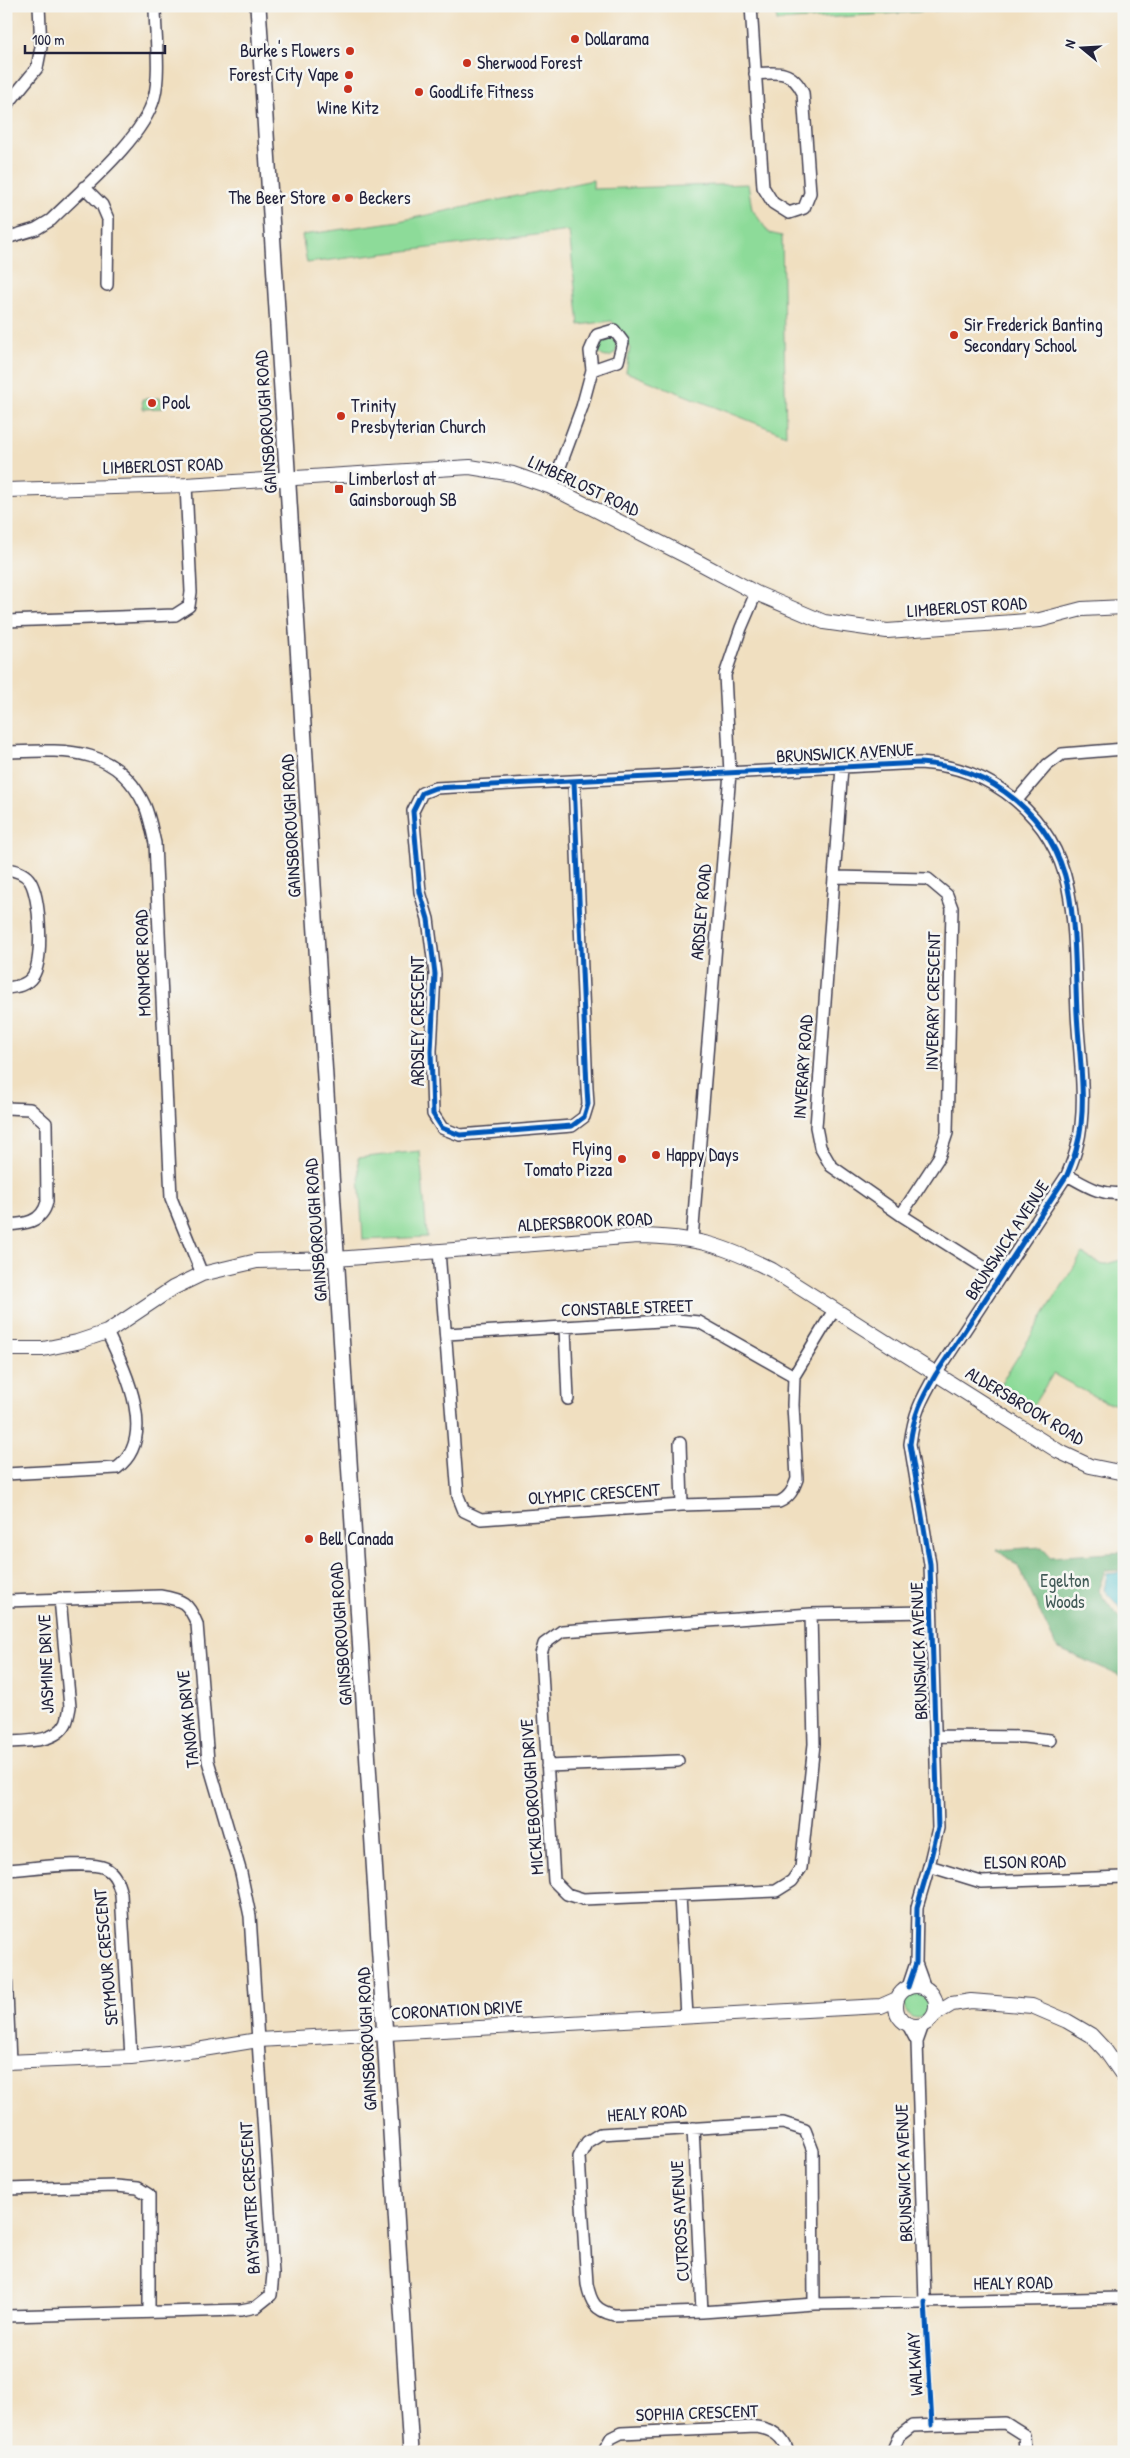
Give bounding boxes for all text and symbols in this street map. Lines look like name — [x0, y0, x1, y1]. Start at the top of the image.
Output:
scale bar — [25, 22, 165, 54]
north arrow — [1058, 22, 1108, 72]
place label: Dollarama — [585, 26, 649, 51]
text: 100 m — [32, 29, 65, 50]
marker: Dollarama — [569, 33, 581, 45]
text: N — [1059, 37, 1080, 50]
place label: Burke's Flowers — [240, 38, 340, 63]
marker: Burke's Flowers — [344, 45, 356, 57]
place label: Sherwood Forest — [477, 50, 583, 75]
marker: Sherwood Forest — [461, 57, 473, 69]
place label: Forest City Vape — [229, 62, 339, 87]
marker: Forest City Vape — [343, 69, 355, 81]
place label: GoodLife Fitness — [429, 79, 534, 104]
marker: Wine Kitz — [342, 83, 354, 95]
marker: GoodLife Fitness — [413, 86, 425, 98]
place label: Wine Kitz — [317, 95, 379, 120]
place label: The Beer Store — [228, 185, 326, 210]
place label: Beckers — [359, 185, 411, 210]
marker: The Beer Store — [330, 192, 342, 204]
marker: Beckers — [343, 192, 355, 204]
place label: Sir Frederick Banting Secondary School — [964, 312, 1103, 358]
marker: Sir Frederick Banting Secondary School — [948, 329, 960, 341]
street label: GAINSBOROUGH ROAD — [248, 349, 283, 494]
place label: Pool — [162, 390, 190, 415]
place label: Trinity Presbyterian Church — [351, 393, 486, 439]
marker: Pool — [146, 397, 158, 409]
marker: Trinity Presbyterian Church — [335, 410, 347, 422]
street label: LIMBERLOST ROAD — [525, 449, 644, 522]
street label: LIMBERLOST ROAD — [103, 451, 224, 480]
place label: Limberlost at Gainsborough SB — [349, 466, 457, 512]
marker: Limberlost at Gainsborough SB — [333, 483, 345, 495]
street label: LIMBERLOST ROAD — [906, 590, 1028, 623]
street label: BRUNSWICK AVENUE — [775, 736, 915, 769]
street label: GAINSBOROUGH ROAD — [274, 753, 307, 898]
street label: ARDSLEY ROAD — [684, 863, 717, 961]
street label: MONMORE ROAD — [128, 909, 157, 1017]
street label: INVERARY CRESCENT — [919, 931, 946, 1071]
street label: ARDSLEY CRESCENT — [405, 955, 430, 1086]
street label: INVERARY ROAD — [786, 1013, 819, 1120]
place label: Flying Tomato Pizza — [524, 1136, 612, 1182]
place label: Happy Days — [666, 1142, 739, 1167]
marker: Happy Days — [650, 1149, 662, 1161]
marker: Flying Tomato Pizza — [616, 1153, 628, 1165]
street label: GAINSBOROUGH ROAD — [298, 1157, 333, 1302]
street label: BRUNSWICK AVENUE — [959, 1175, 1055, 1304]
street label: ALDERSBROOK ROAD — [517, 1205, 653, 1238]
street label: CONSTABLE STREET — [561, 1293, 694, 1322]
street label: ALDERSBROOK ROAD — [961, 1360, 1090, 1451]
street label: OLYMPIC CRESCENT — [527, 1476, 661, 1511]
place label: Bell Canada — [319, 1526, 393, 1551]
marker: Bell Canada — [303, 1533, 315, 1545]
street label: GAINSBOROUGH ROAD — [323, 1561, 358, 1706]
park label: Egelton Woods — [1040, 1568, 1090, 1614]
street label: BRUNSWICK AVENUE — [904, 1582, 933, 1720]
street label: JASMINE DRIVE — [31, 1614, 60, 1714]
street label: TANOAK DRIVE — [170, 1669, 205, 1769]
street label: MICKLEBOROUGH DRIVE — [514, 1718, 549, 1876]
street label: ELSON ROAD — [984, 1848, 1067, 1875]
street label: SEYMOUR CRESCENT — [87, 1887, 124, 2026]
street label: GAINSBOROUGH ROAD — [350, 1966, 383, 2111]
street label: CORONATION DRIVE — [390, 1994, 523, 2025]
street label: HEALY ROAD — [606, 2097, 688, 2128]
street label: BRUNSWICK AVENUE — [889, 2104, 918, 2242]
street label: BAYSWATER CRESCENT — [233, 2121, 266, 2275]
street label: CUTROSS AVENUE — [664, 2160, 695, 2282]
street label: HEALY ROAD — [973, 2269, 1053, 2296]
street label: WALKWAY — [900, 2331, 929, 2397]
street label: SOPHIA CRESCENT — [635, 2398, 759, 2427]

